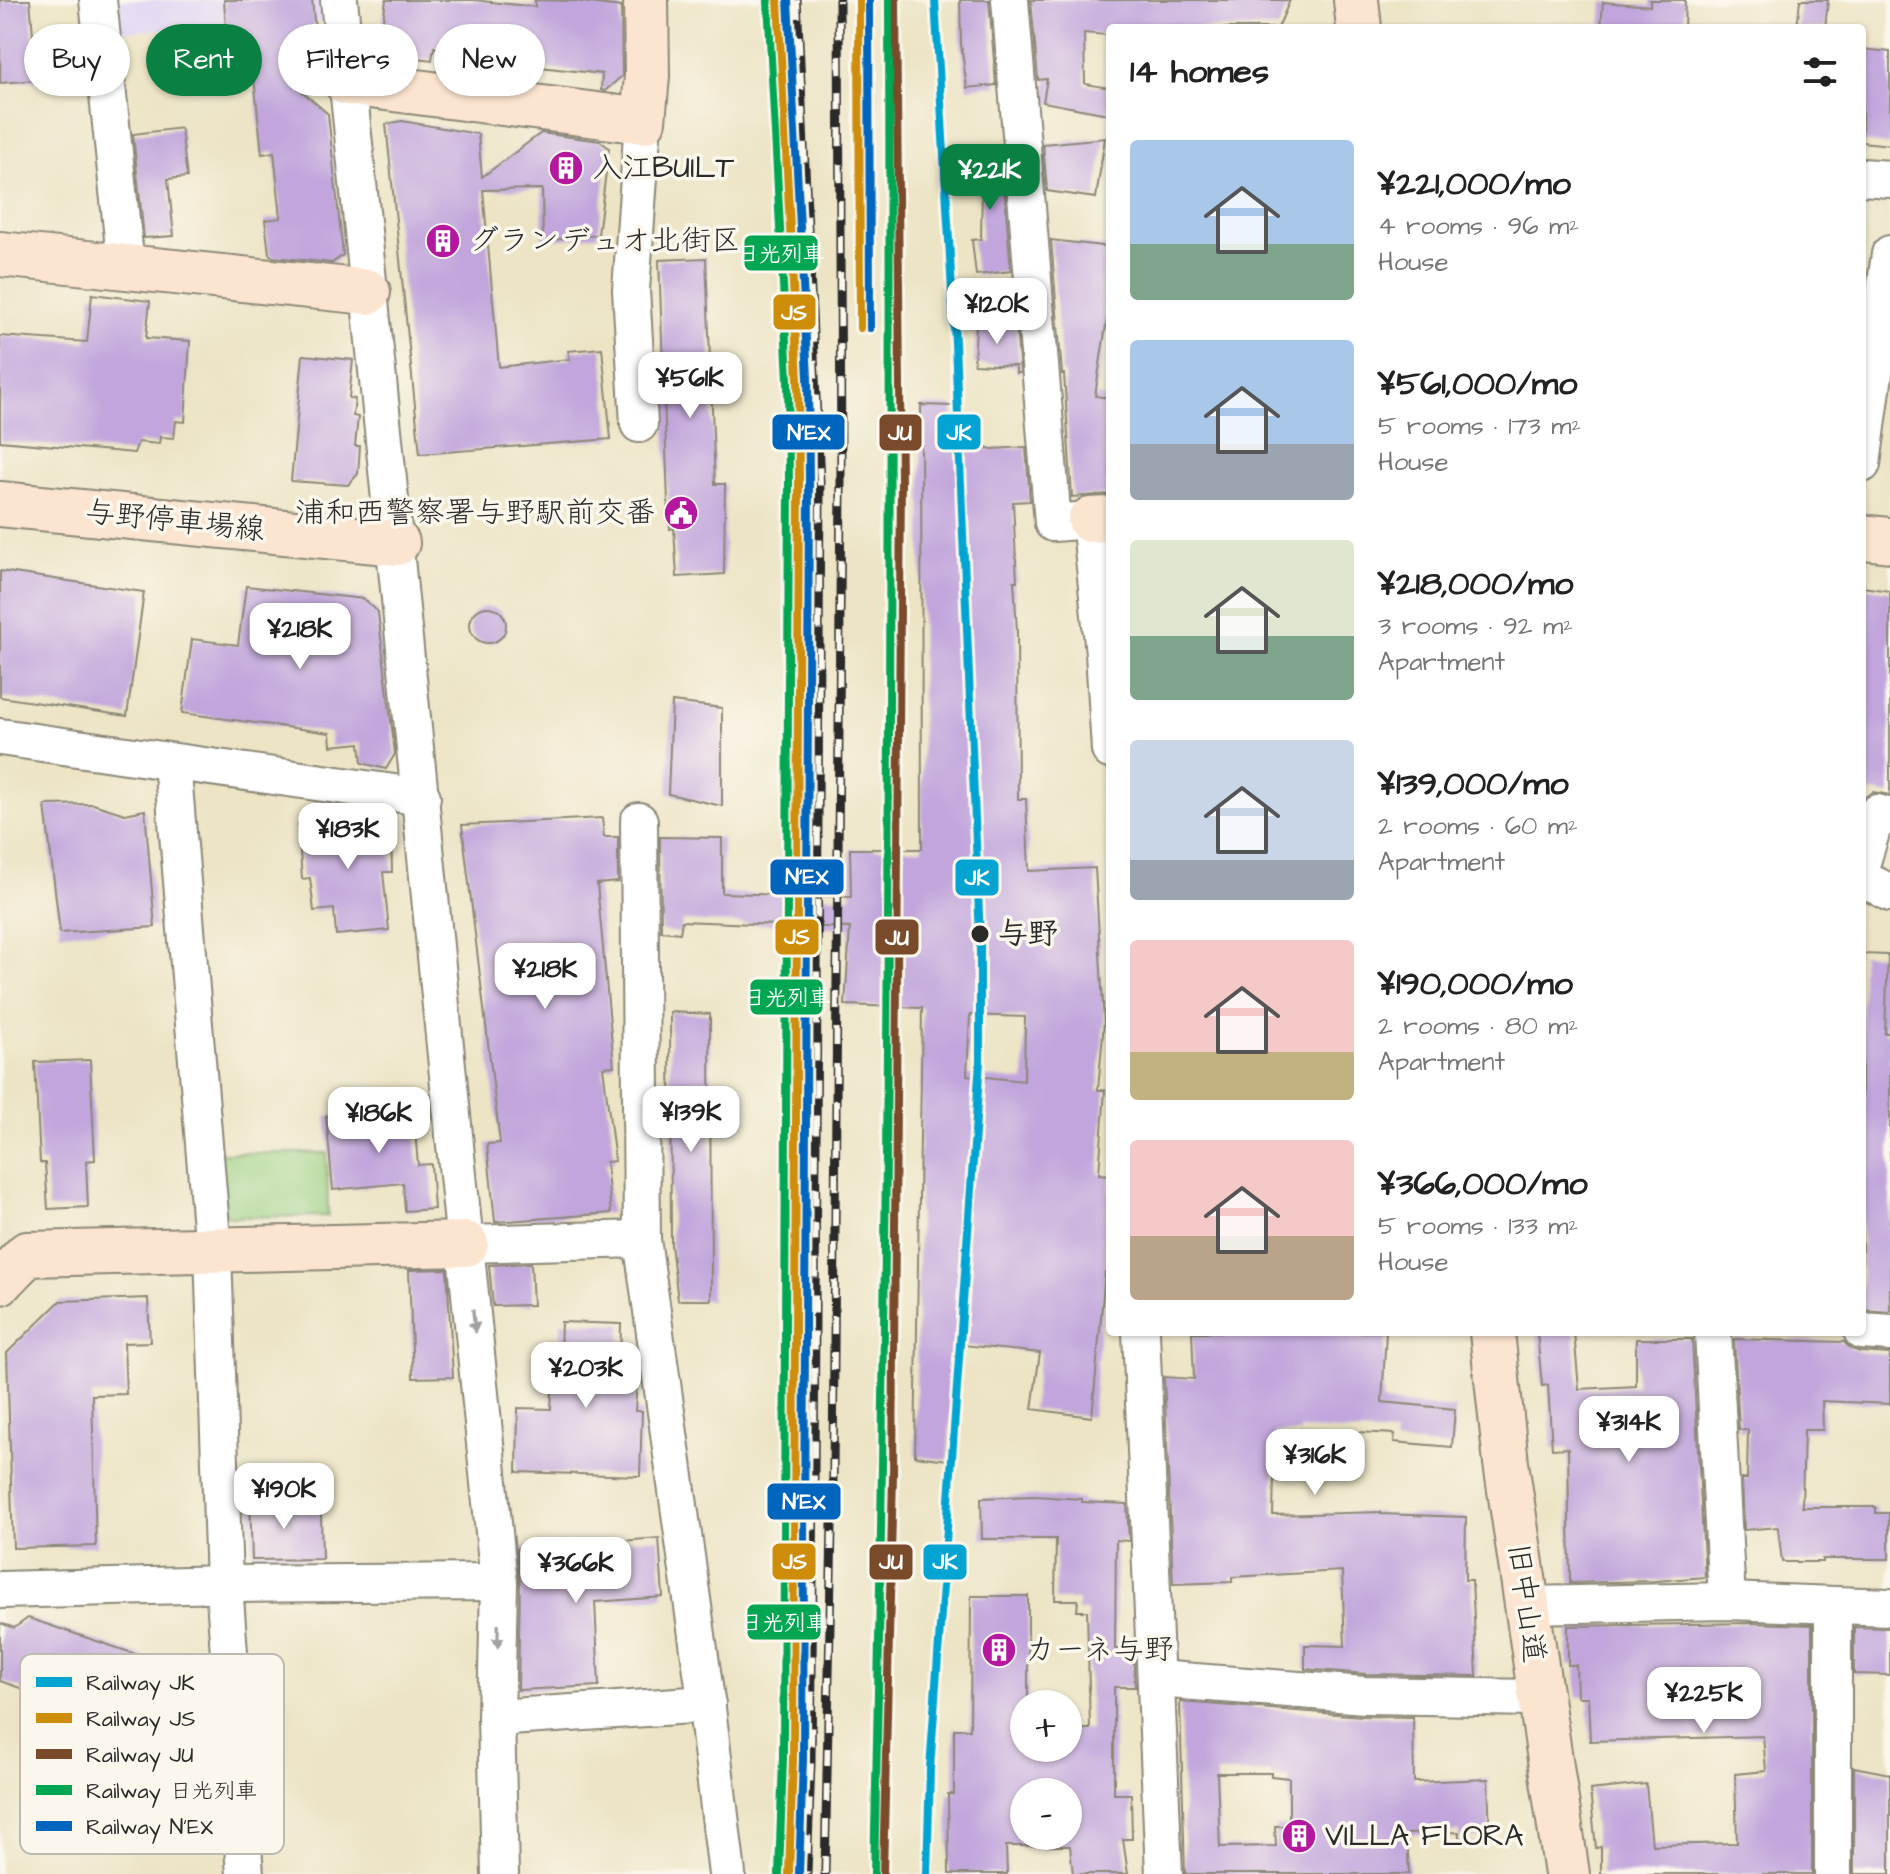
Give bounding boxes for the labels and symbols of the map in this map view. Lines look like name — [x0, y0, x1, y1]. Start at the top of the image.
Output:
pin: ¥221K — [934, 144, 1046, 212]
place label: 入江BUILT — [592, 147, 734, 189]
building icon: 入江BUILT — [547, 149, 585, 187]
place label: グランデュオ北街区 — [469, 220, 741, 262]
building icon: グランデュオ北街区 — [424, 222, 462, 260]
line badge: 日光列車 — [743, 234, 819, 272]
text: 日光列車 — [737, 239, 825, 270]
pin: ¥120K — [941, 278, 1053, 346]
line badge: JS — [772, 293, 817, 331]
text: JS — [780, 298, 807, 329]
pin: ¥561K — [634, 352, 746, 420]
line badge: N'EX — [771, 413, 846, 451]
line badge: JU — [878, 413, 923, 452]
line badge: JK — [936, 413, 982, 451]
text: N'EX — [787, 418, 832, 449]
text: JU — [887, 418, 912, 449]
text: JK — [946, 418, 972, 449]
street label: 与野停車場線 — [83, 491, 267, 551]
place label: 浦和西警察署与野駅前交番 — [295, 492, 655, 534]
public building icon: 浦和西警察署与野駅前交番 — [662, 494, 700, 532]
pin: ¥218K — [244, 603, 356, 671]
pin: ¥183K — [292, 803, 404, 871]
line badge: N'EX — [769, 858, 845, 896]
line badge: JK — [954, 858, 1000, 897]
text: N'EX — [785, 862, 830, 893]
text: JK — [964, 863, 990, 894]
place label: 与野 — [998, 913, 1058, 955]
line badge: JS — [774, 918, 820, 956]
line badge: JU — [874, 918, 920, 956]
text: JS — [783, 922, 810, 953]
text: JU — [884, 923, 909, 954]
marker: 与野 — [969, 923, 991, 945]
pin: ¥218K — [489, 943, 601, 1011]
line badge: 日光列車 — [749, 978, 824, 1016]
text: 日光列車 — [743, 983, 831, 1014]
pin: ¥139K — [635, 1086, 747, 1154]
pin: ¥186K — [323, 1087, 435, 1155]
one-way arrow — [467, 1309, 480, 1334]
pin: ¥203K — [530, 1342, 642, 1410]
pin: ¥314K — [1573, 1396, 1685, 1464]
pin: ¥316K — [1259, 1429, 1371, 1497]
pin: ¥190K — [228, 1463, 340, 1531]
line badge: N'EX — [766, 1482, 842, 1521]
text: N'EX — [782, 1487, 827, 1518]
pin: ¥366K — [520, 1537, 632, 1605]
street label: 旧中山道 — [1497, 1541, 1555, 1665]
line badge: JS — [771, 1542, 817, 1581]
line badge: JU — [868, 1543, 914, 1581]
line badge: JK — [922, 1543, 968, 1581]
text: JS — [780, 1547, 807, 1578]
text: JU — [878, 1547, 903, 1578]
text: JK — [932, 1547, 958, 1578]
line badge: 日光列車 — [746, 1603, 822, 1641]
text: 日光列車 — [740, 1608, 828, 1639]
one-way arrow — [492, 1624, 504, 1649]
place label: カーネ与野 — [1025, 1629, 1174, 1671]
building icon: カーネ与野 — [980, 1631, 1018, 1669]
legend — [20, 1654, 284, 1854]
pin: ¥225K — [1648, 1667, 1760, 1735]
text: Railway JK — [86, 1668, 195, 1700]
text: Railway JS — [86, 1704, 195, 1736]
text: Railway JU — [86, 1740, 194, 1772]
text: Railway 日光列車 — [86, 1776, 258, 1808]
text: Railway N'EX — [86, 1812, 213, 1844]
place label: VILLA FLORA — [1325, 1815, 1523, 1857]
building icon: VILLA FLORA — [1280, 1817, 1318, 1855]

